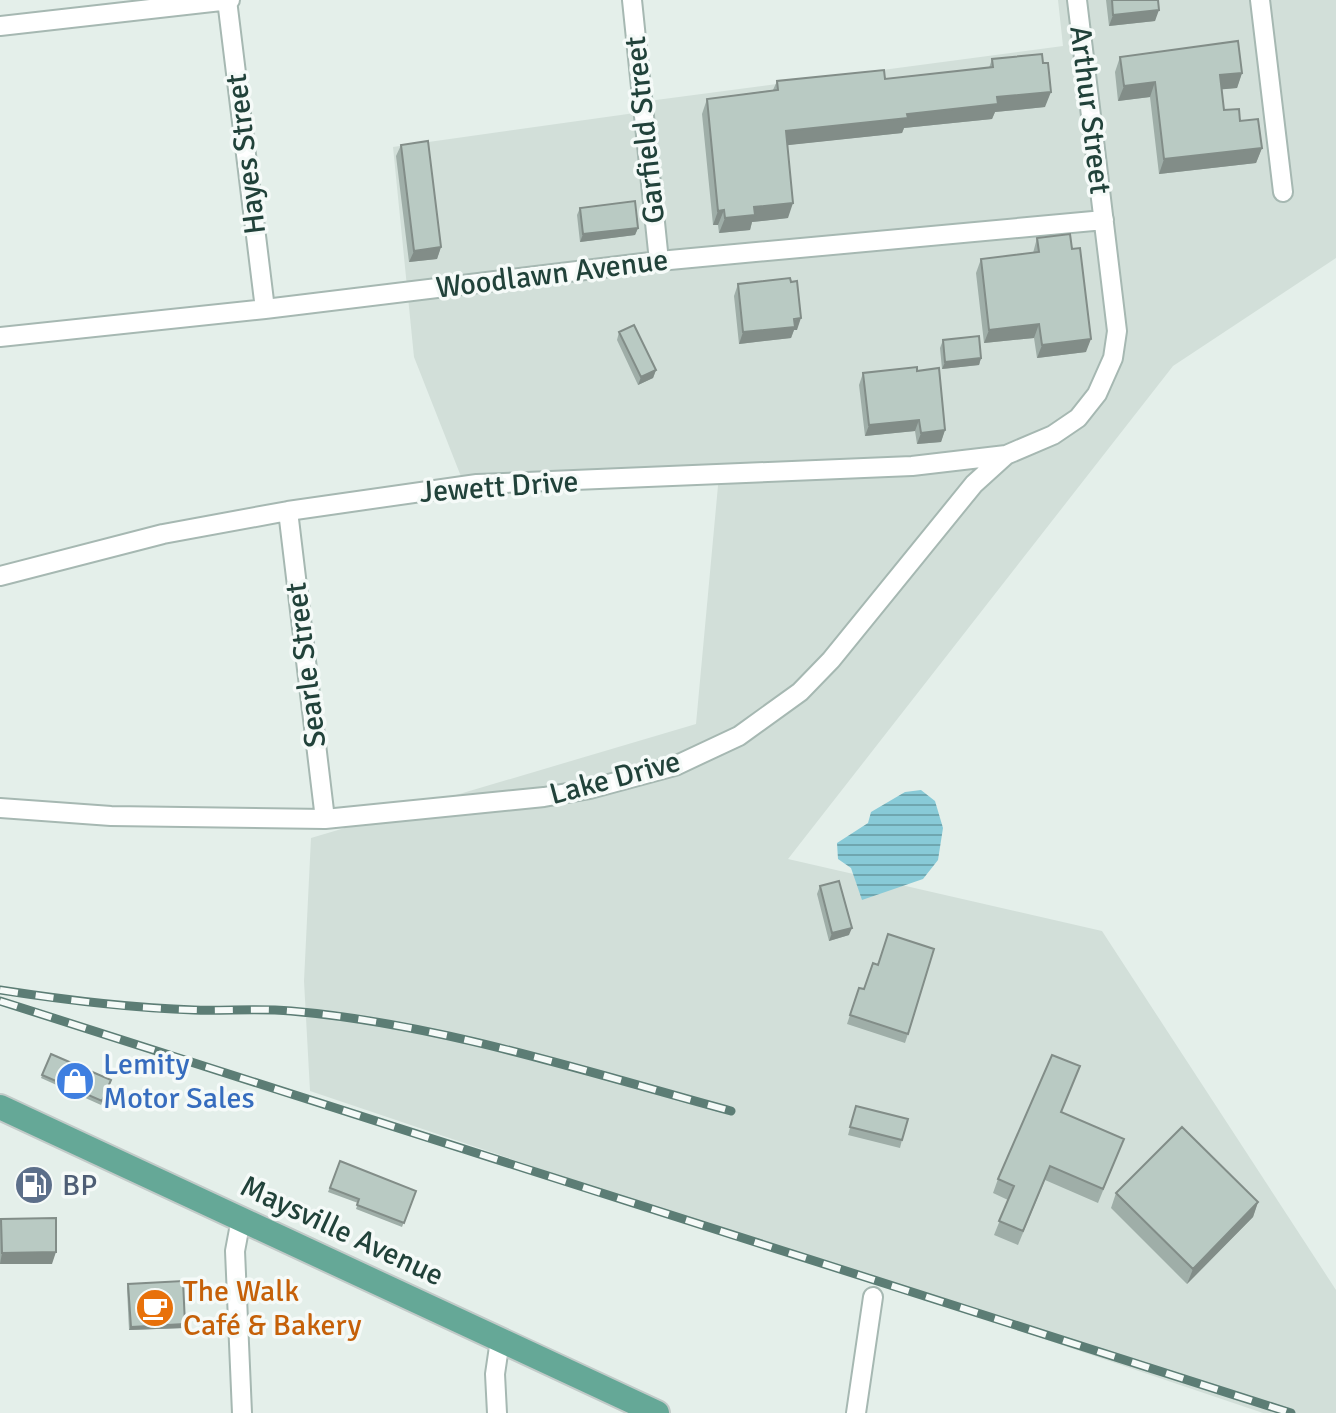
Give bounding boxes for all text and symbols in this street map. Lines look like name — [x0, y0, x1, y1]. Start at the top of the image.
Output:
street label: Arthur Street — [1061, 24, 1119, 196]
street label: Garfield Street — [617, 34, 673, 226]
street label: Hayes Street — [218, 72, 274, 236]
street label: Woodlawn Avenue — [434, 241, 670, 307]
street label: Jewett Drive — [418, 463, 580, 511]
street label: Searle Street — [278, 580, 334, 750]
street label: Lake Drive — [546, 743, 684, 813]
place label: Lemity Motor Sales — [103, 1046, 255, 1117]
shop icon: Lemity Motor Sales — [54, 1060, 96, 1102]
fuel station icon: BP — [13, 1164, 55, 1206]
place label: BP — [62, 1167, 97, 1204]
street label: Maysville Avenue — [234, 1168, 450, 1294]
place label: The Walk Café & Bakery — [183, 1273, 361, 1344]
cafe icon: The Walk Café & Bakery — [134, 1287, 176, 1329]

